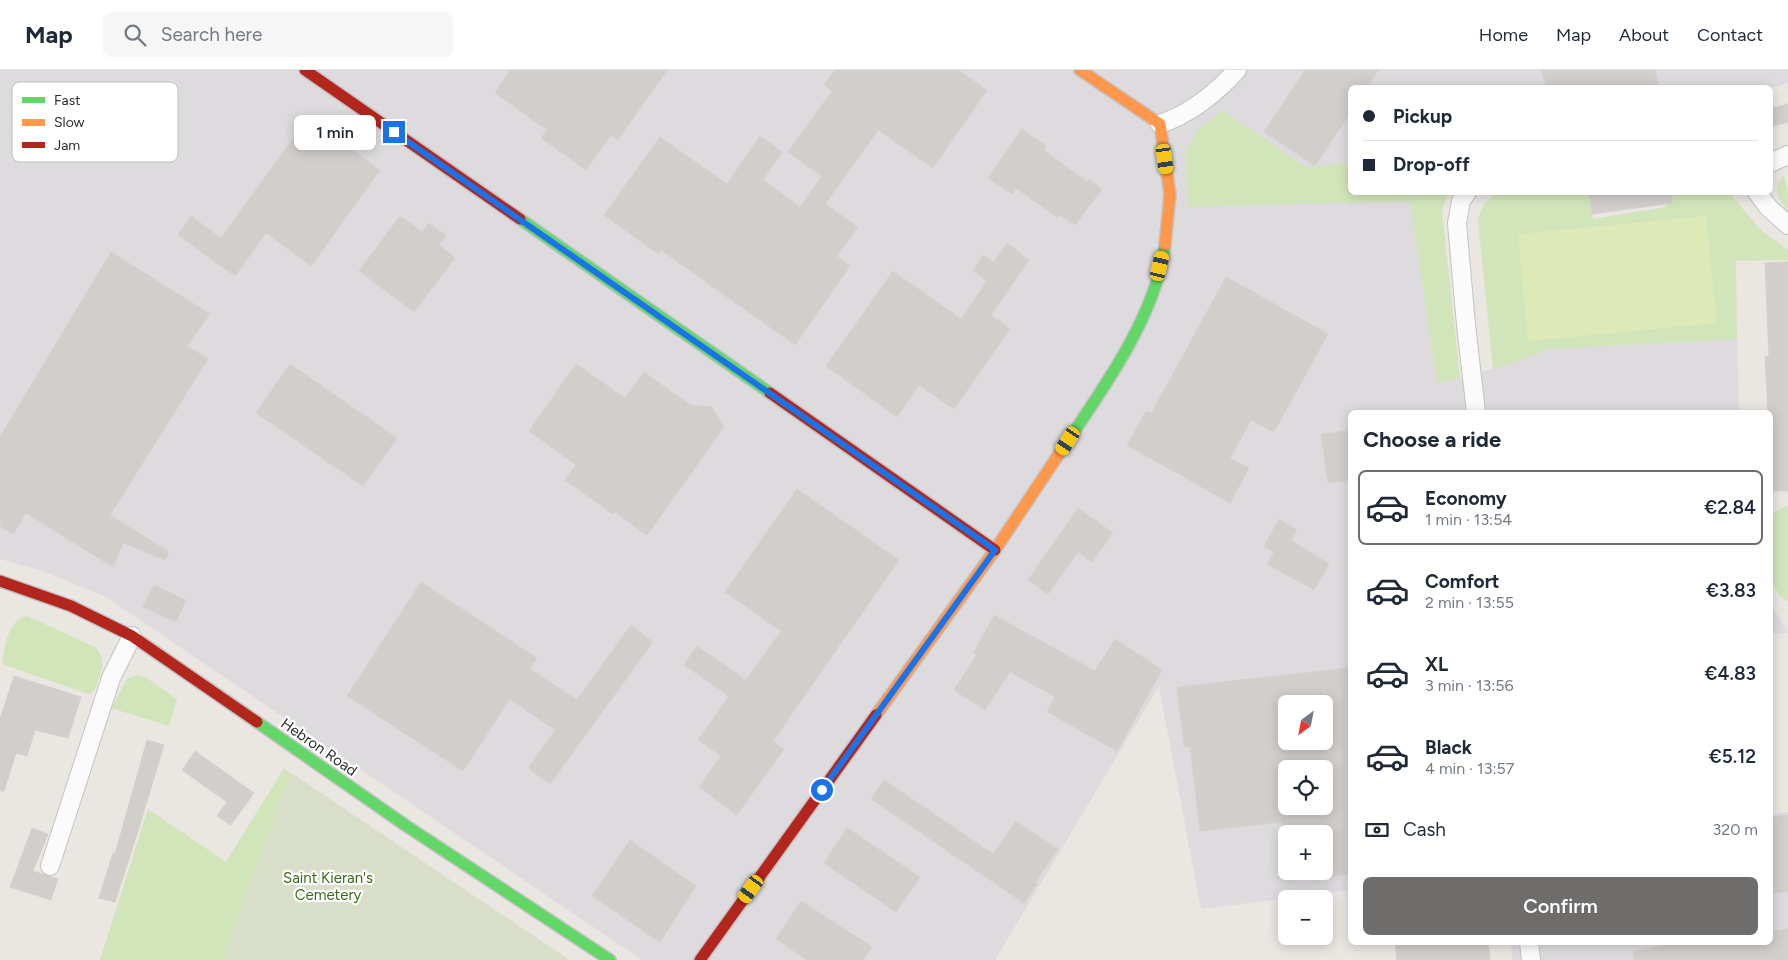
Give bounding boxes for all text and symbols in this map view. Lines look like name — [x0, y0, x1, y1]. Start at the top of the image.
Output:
search box — [103, 12, 453, 57]
text: Map — [25, 20, 73, 49]
icon: search — [121, 21, 149, 49]
text: Search here — [161, 23, 262, 46]
text: Home — [1479, 24, 1528, 46]
text: Map — [1556, 24, 1591, 46]
text: About — [1619, 24, 1669, 46]
text: Contact — [1697, 24, 1763, 46]
legend — [12, 82, 178, 162]
text: Fast — [54, 92, 80, 109]
text: Pickup — [1393, 105, 1452, 128]
text: Slow — [54, 114, 85, 131]
callout: 1 min — [294, 114, 376, 150]
route end — [383, 121, 405, 143]
text: 1 min — [316, 123, 354, 142]
text: Jam — [54, 137, 80, 154]
car — [1155, 143, 1174, 175]
text: Drop-off — [1393, 153, 1470, 176]
car — [1149, 250, 1170, 282]
car — [1053, 424, 1082, 458]
text: Choose a ride — [1363, 426, 1501, 453]
icon: car — [1365, 485, 1410, 530]
text: Economy — [1425, 487, 1507, 510]
text: €2.84 — [1704, 496, 1756, 519]
text: 1 min · 13:54 — [1425, 510, 1512, 529]
icon: car — [1365, 568, 1410, 613]
text: Comfort — [1425, 570, 1500, 593]
text: €3.83 — [1706, 579, 1756, 602]
text: 2 min · 13:55 — [1425, 593, 1514, 612]
icon: car — [1365, 651, 1410, 696]
text: XL — [1425, 653, 1448, 676]
text: €4.83 — [1705, 662, 1756, 685]
text: 3 min · 13:56 — [1425, 676, 1514, 695]
north arrow — [1278, 695, 1332, 750]
map controls — [1278, 695, 1333, 945]
street label: Hebron Road — [278, 714, 360, 780]
icon: car — [1365, 734, 1410, 779]
text: Black — [1425, 736, 1472, 759]
text: €5.12 — [1709, 745, 1756, 768]
text: 4 min · 13:57 — [1425, 759, 1514, 778]
button: locate — [1278, 760, 1333, 815]
route start — [811, 779, 833, 801]
icon: cash — [1363, 816, 1391, 844]
text: Cash — [1403, 818, 1446, 841]
text: 320 m — [1713, 820, 1758, 839]
button: + — [1278, 825, 1333, 880]
park label: Saint Kieran's Cemetery — [283, 869, 373, 904]
car — [736, 872, 765, 906]
button: Confirm — [1363, 877, 1758, 935]
button: − — [1278, 890, 1333, 945]

